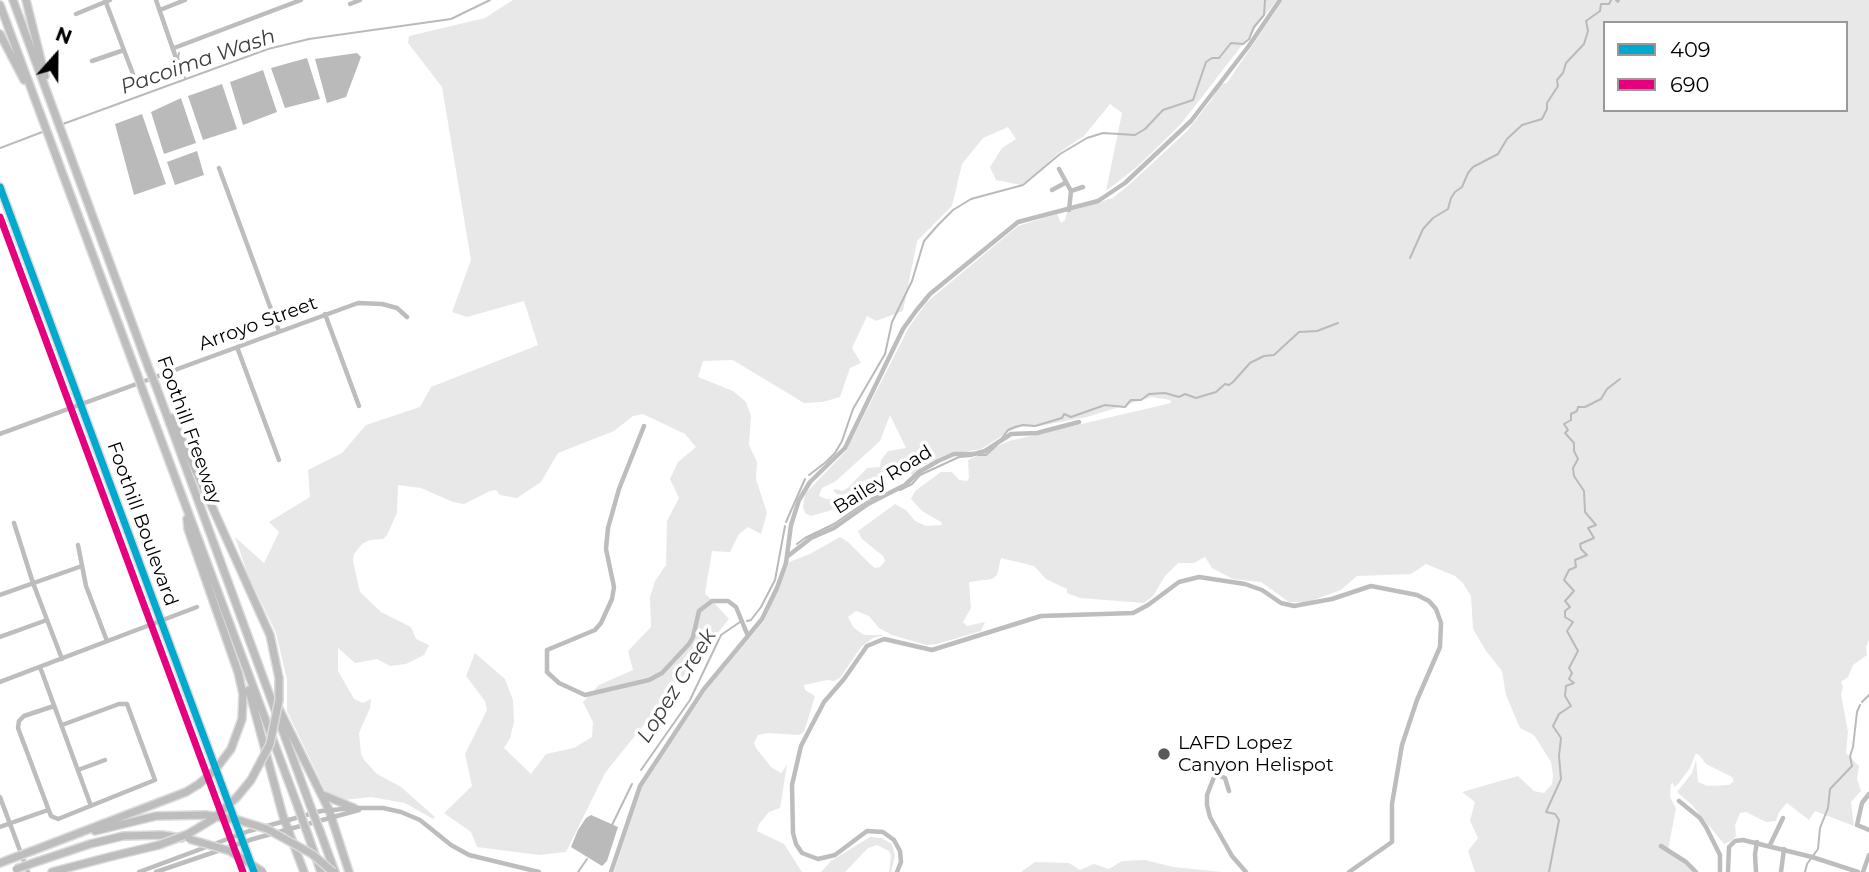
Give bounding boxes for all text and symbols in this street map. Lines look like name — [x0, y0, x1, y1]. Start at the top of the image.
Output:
north arrow — [21, 21, 91, 91]
legend — [1603, 21, 1848, 112]
text: N — [52, 22, 75, 49]
water label: Pacoima Wash — [117, 24, 279, 100]
text: 409 — [1670, 37, 1711, 62]
text: 690 — [1670, 72, 1709, 97]
street label: Arroyo Street — [196, 292, 320, 356]
street label: Foothill Freeway — [152, 353, 226, 507]
street label: Foothill Boulevard — [102, 439, 182, 609]
street label: Bailey Road — [829, 441, 937, 519]
water label: Lopez Creek — [632, 624, 722, 748]
place label: LAFD Lopez Canyon Helispot — [1178, 732, 1334, 776]
marker: LAFD Lopez Canyon Helispot — [1156, 746, 1172, 762]

